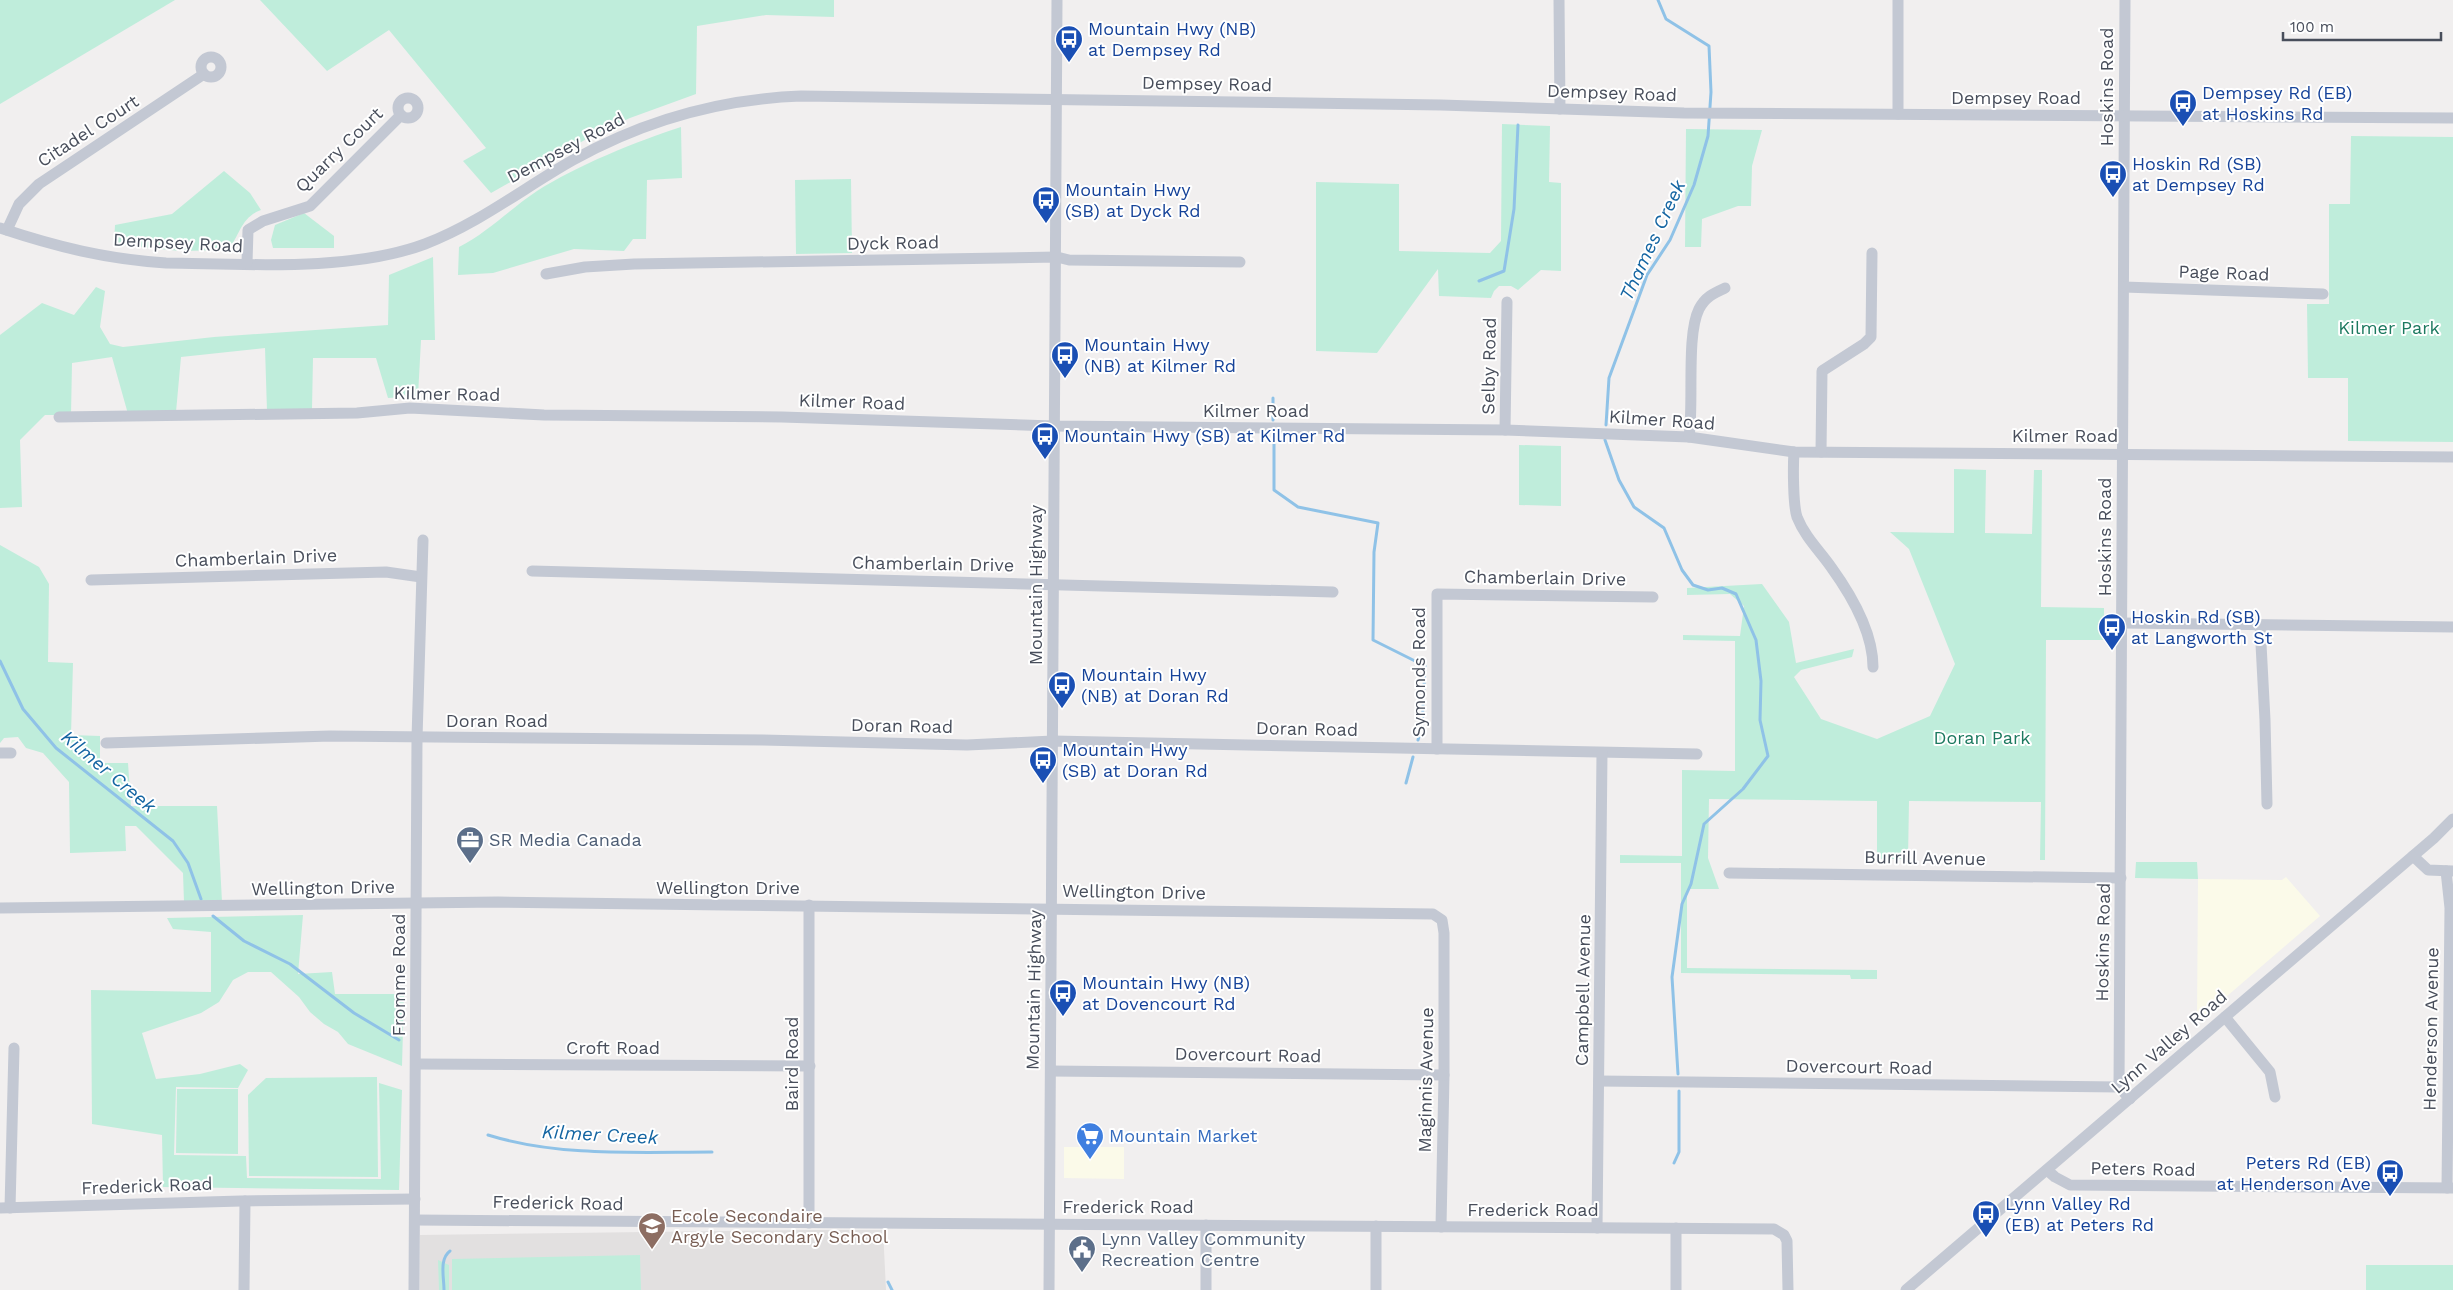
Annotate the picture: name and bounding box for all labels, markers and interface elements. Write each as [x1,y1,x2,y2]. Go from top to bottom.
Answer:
scale bar [2283,10,2440,42]
place label: Mountain Hwy (NB) at Dempsey Rd [1088,18,1256,60]
text: 100 m [2290,18,2334,36]
bus stop icon: Mountain Hwy (NB) at Dempsey Rd [1054,24,1084,63]
street label: Hoskins Road [2096,27,2117,147]
street label: Dempsey Road [1142,72,1272,95]
street label: Dempsey Road [1547,80,1677,105]
place label: Dempsey Rd (EB) at Hoskins Rd [2202,82,2352,124]
street label: Dempsey Road [1951,87,2081,108]
bus stop icon: Dempsey Rd (EB) at Hoskins Rd [2168,88,2198,127]
street label: Citadel Court [33,90,143,171]
street label: Quarry Court [291,103,387,196]
street label: Dempsey Road [503,108,628,187]
place label: Hoskin Rd (SB) at Dempsey Rd [2132,153,2265,195]
bus stop icon: Hoskin Rd (SB) at Dempsey Rd [2098,159,2128,198]
water label: Thames Creek [1614,176,1691,304]
place label: Mountain Hwy (SB) at Dyck Rd [1065,179,1201,221]
bus stop icon: Mountain Hwy (SB) at Dyck Rd [1031,185,1061,224]
street label: Dempsey Road [112,229,244,256]
street label: Dyck Road [847,231,939,254]
street label: Page Road [2178,260,2270,285]
street label: Selby Road [1477,317,1500,415]
park label: Kilmer Park [2338,317,2440,338]
place label: Mountain Hwy (NB) at Kilmer Rd [1084,334,1236,376]
bus stop icon: Mountain Hwy (NB) at Kilmer Rd [1050,340,1080,379]
street label: Kilmer Road [394,382,501,405]
street label: Kilmer Road [798,389,906,414]
street label: Kilmer Road [1203,400,1309,421]
street label: Kilmer Road [1608,405,1716,434]
bus stop icon: Mountain Hwy (SB) at Kilmer Rd [1030,421,1060,460]
place label: Mountain Hwy (SB) at Kilmer Rd [1064,425,1345,446]
street label: Kilmer Road [2012,425,2118,446]
street label: Hoskins Road [2094,477,2115,597]
street label: Mountain Highway [1025,504,1046,665]
street label: Chamberlain Drive [174,544,337,571]
street label: Chamberlain Drive [852,552,1014,575]
street label: Chamberlain Drive [1464,566,1626,589]
place label: Hoskin Rd (SB) at Langworth St [2131,606,2273,648]
street label: Symonds Road [1408,607,1429,737]
bus stop icon: Hoskin Rd (SB) at Langworth St [2097,612,2127,651]
place label: Mountain Hwy (NB) at Doran Rd [1081,664,1229,706]
bus stop icon: Mountain Hwy (NB) at Doran Rd [1047,670,1077,709]
street label: Doran Road [446,710,548,731]
street label: Doran Road [851,714,953,737]
street label: Doran Road [1256,717,1358,740]
water label: Kilmer Creek [57,725,161,818]
park label: Doran Park [1933,727,2031,748]
place label: Mountain Hwy (SB) at Doran Rd [1062,739,1208,781]
bus stop icon: Mountain Hwy (SB) at Doran Rd [1028,745,1058,784]
office icon: SR Media Canada [455,825,485,864]
place label: SR Media Canada [489,829,642,850]
street label: Burrill Avenue [1864,846,1986,869]
street label: Wellington Drive [251,876,395,899]
street label: Wellington Drive [656,877,800,898]
street label: Wellington Drive [1062,880,1206,903]
street label: Hoskins Road [2091,882,2114,1002]
street label: Mountain Highway [1022,909,1045,1070]
street label: Fromme Road [388,914,409,1036]
street label: Campbell Avenue [1571,914,1594,1066]
street label: Henderson Avenue [2419,947,2442,1111]
place label: Mountain Hwy (NB) at Dovencourt Rd [1082,972,1250,1014]
bus stop icon: Mountain Hwy (NB) at Dovencourt Rd [1048,978,1078,1017]
street label: Lynn Valley Road [2106,986,2231,1098]
street label: Maginnis Avenue [1414,1007,1437,1153]
street label: Baird Road [781,1016,802,1112]
street label: Croft Road [566,1037,660,1058]
street label: Dovercourt Road [1174,1043,1322,1066]
street label: Dovercourt Road [1785,1055,1933,1078]
water label: Kilmer Creek [541,1120,659,1149]
supermarket icon: Mountain Market [1075,1121,1105,1160]
place label: Mountain Market [1109,1125,1258,1146]
place label: Peters Rd (EB) at Henderson Ave [2216,1152,2371,1194]
street label: Peters Road [2090,1157,2196,1180]
bus stop icon: Peters Rd (EB) at Henderson Ave [2375,1158,2405,1197]
street label: Frederick Road [81,1173,213,1198]
street label: Frederick Road [492,1191,624,1214]
place label: Lynn Valley Rd (EB) at Peters Rd [2005,1193,2154,1235]
street label: Frederick Road [1062,1196,1194,1217]
street label: Frederick Road [1467,1199,1599,1220]
bus stop icon: Lynn Valley Rd (EB) at Peters Rd [1971,1199,2001,1238]
place label: Ecole Secondaire Argyle Secondary School [671,1205,889,1247]
school or university icon: Ecole Secondaire Argyle Secondary School [637,1211,667,1250]
place label: Lynn Valley Community Recreation Centre [1101,1228,1306,1270]
public building icon: Lynn Valley Community Recreation Centre [1067,1234,1097,1273]

